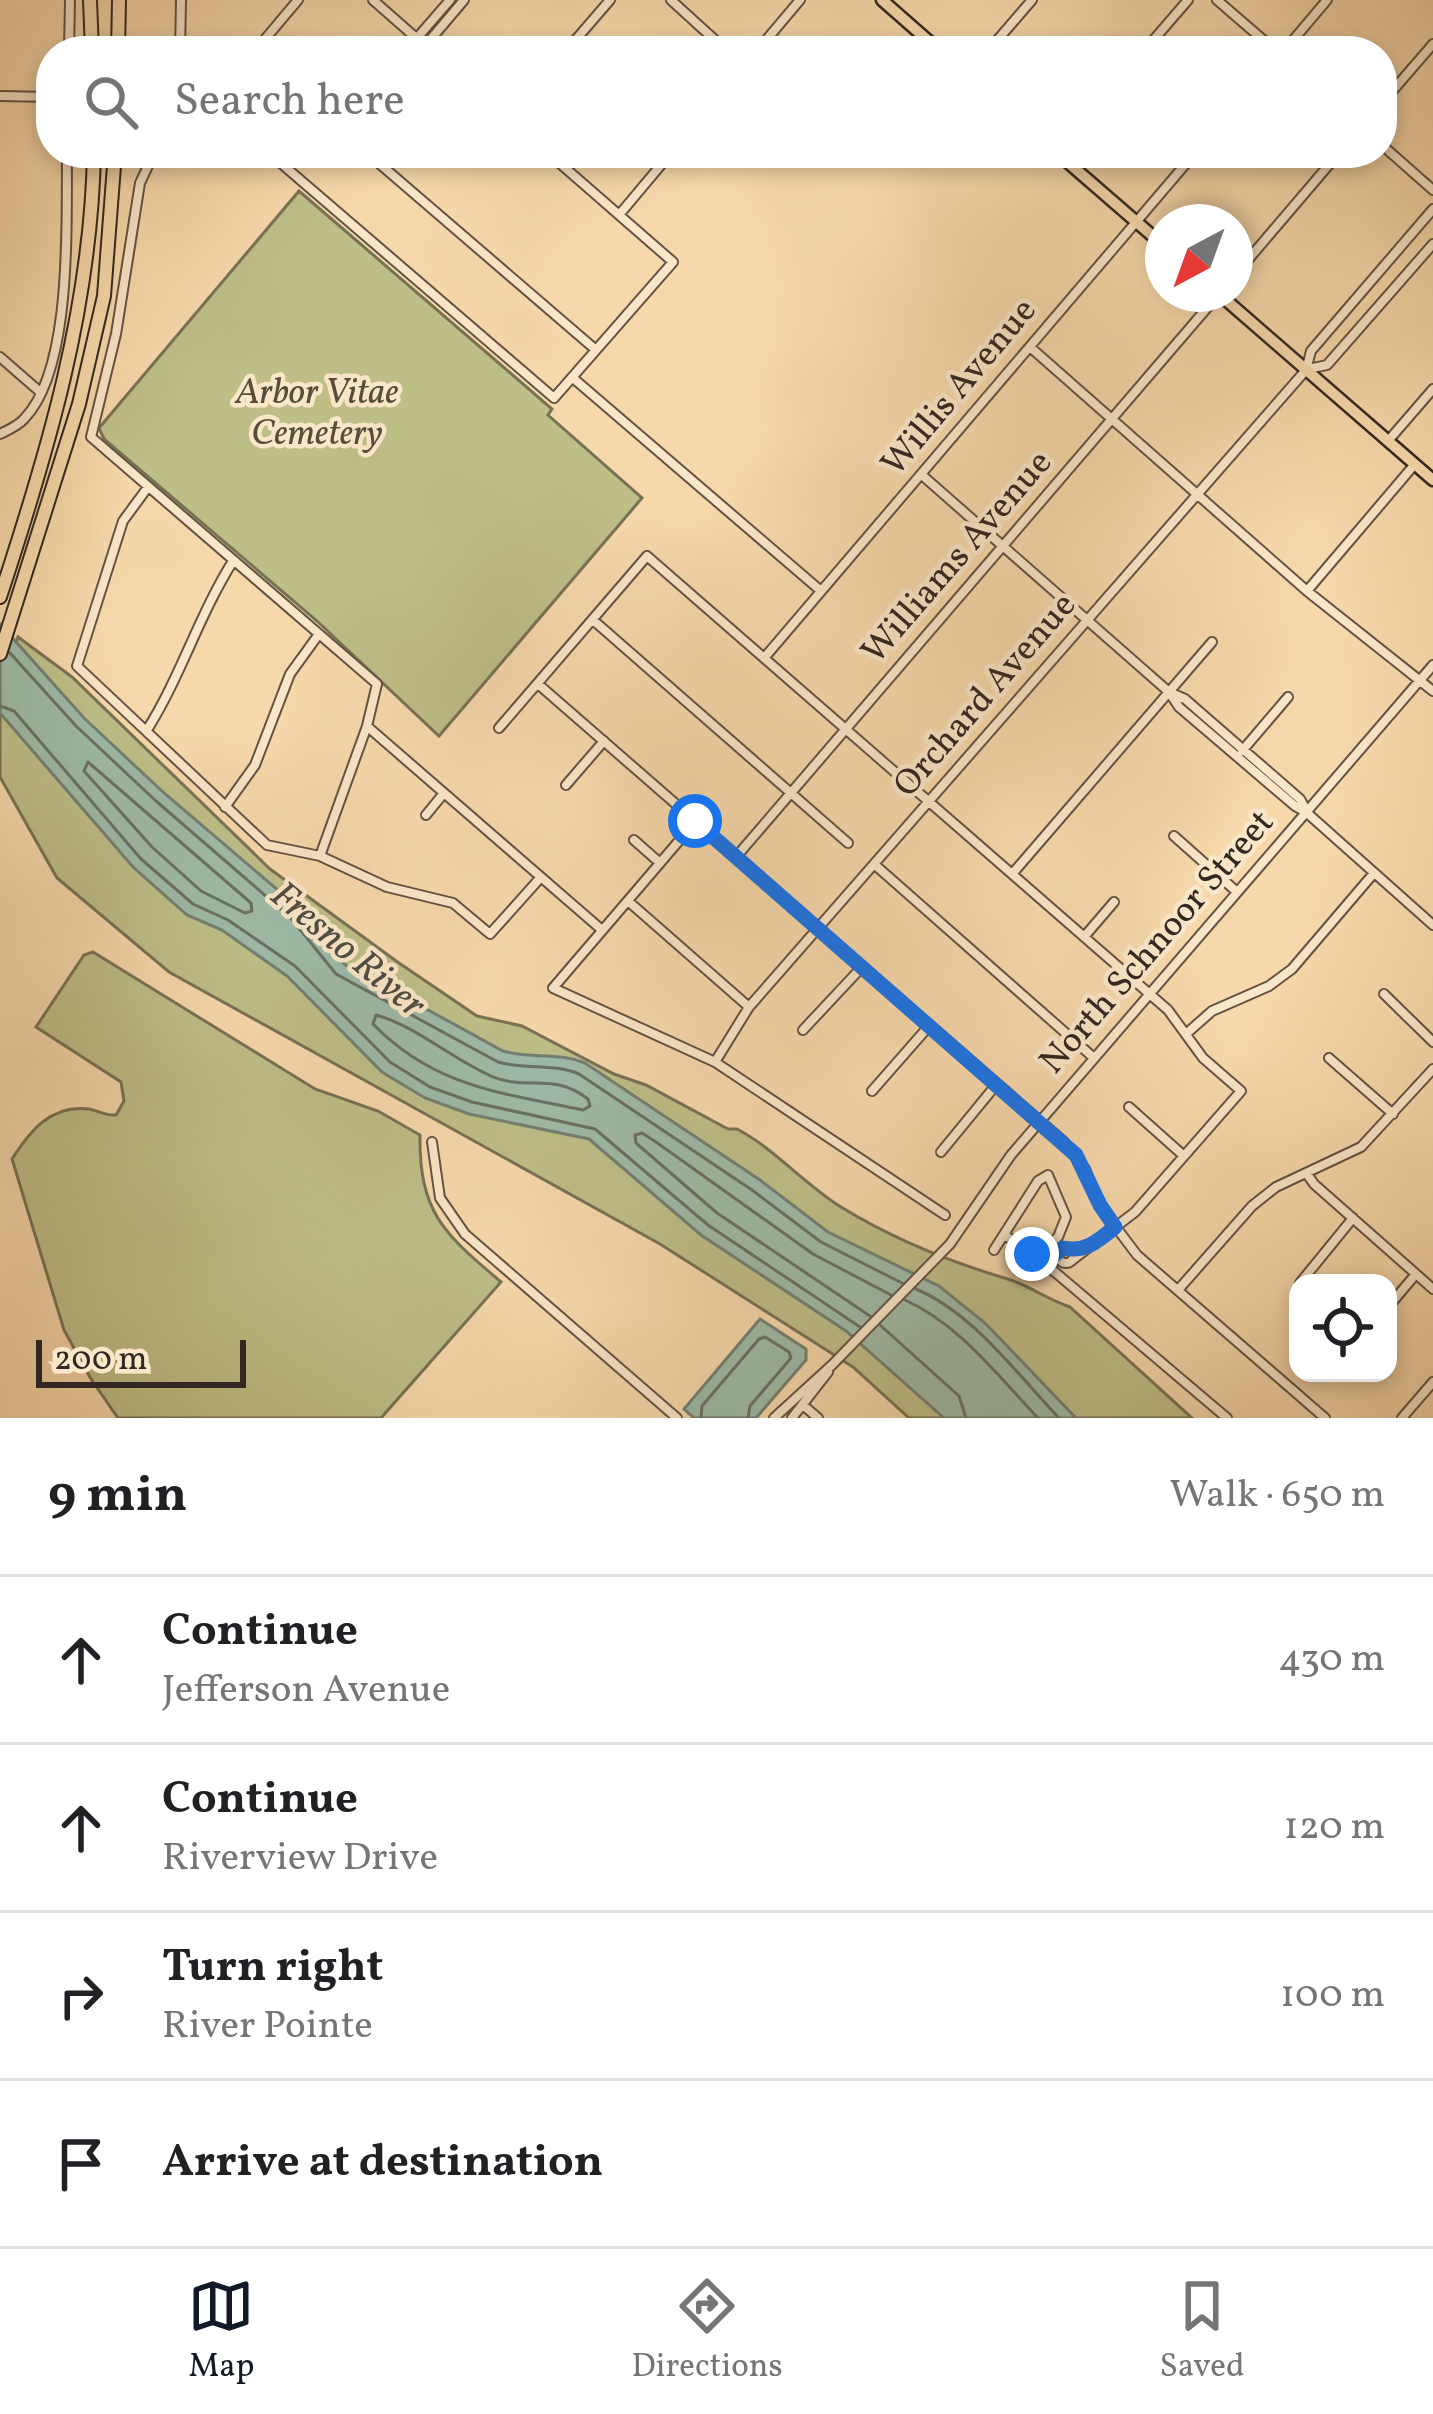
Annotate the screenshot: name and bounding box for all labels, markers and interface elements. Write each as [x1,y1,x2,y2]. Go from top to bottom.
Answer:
search box [36,36,1397,168]
icon: search [78,69,144,135]
text: Search here [174,71,405,134]
north arrow [1145,204,1253,312]
street label: Willis Avenue [871,288,1049,488]
park label: Arbor Vitae Cemetery [235,369,398,460]
street label: Williams Avenue [851,440,1065,676]
street label: Orchard Avenue [883,583,1089,809]
route start [668,794,722,848]
street label: North Schnoor Street [1029,800,1287,1086]
water label: Fresno River [258,870,437,1032]
route end [1005,1227,1059,1281]
map controls [1289,1274,1397,1382]
button: locate [1289,1274,1397,1382]
scale bar [36,1334,246,1387]
text: 200 m [54,1338,148,1384]
text: 9 min [48,1461,187,1532]
text: Walk · 650 m [1170,1469,1385,1523]
text: Continue [162,1601,358,1664]
icon: ahead [48,1627,114,1693]
text: 430 m [1278,1633,1385,1687]
text: Jefferson Avenue [162,1664,450,1718]
text: Continue [162,1769,358,1832]
icon: ahead [48,1795,114,1861]
text: 120 m [1284,1801,1385,1855]
text: Riverview Drive [162,1832,438,1886]
text: Turn right [162,1937,383,2000]
icon: right [48,1963,114,2029]
text: 100 m [1280,1969,1385,2023]
text: River Pointe [162,2000,373,2054]
icon: arrive [48,2131,114,2197]
text: Arrive at destination [162,2132,603,2195]
tab: Map [188,2273,255,2391]
tab: Directions [631,2273,783,2391]
tab: Saved [1160,2273,1245,2391]

